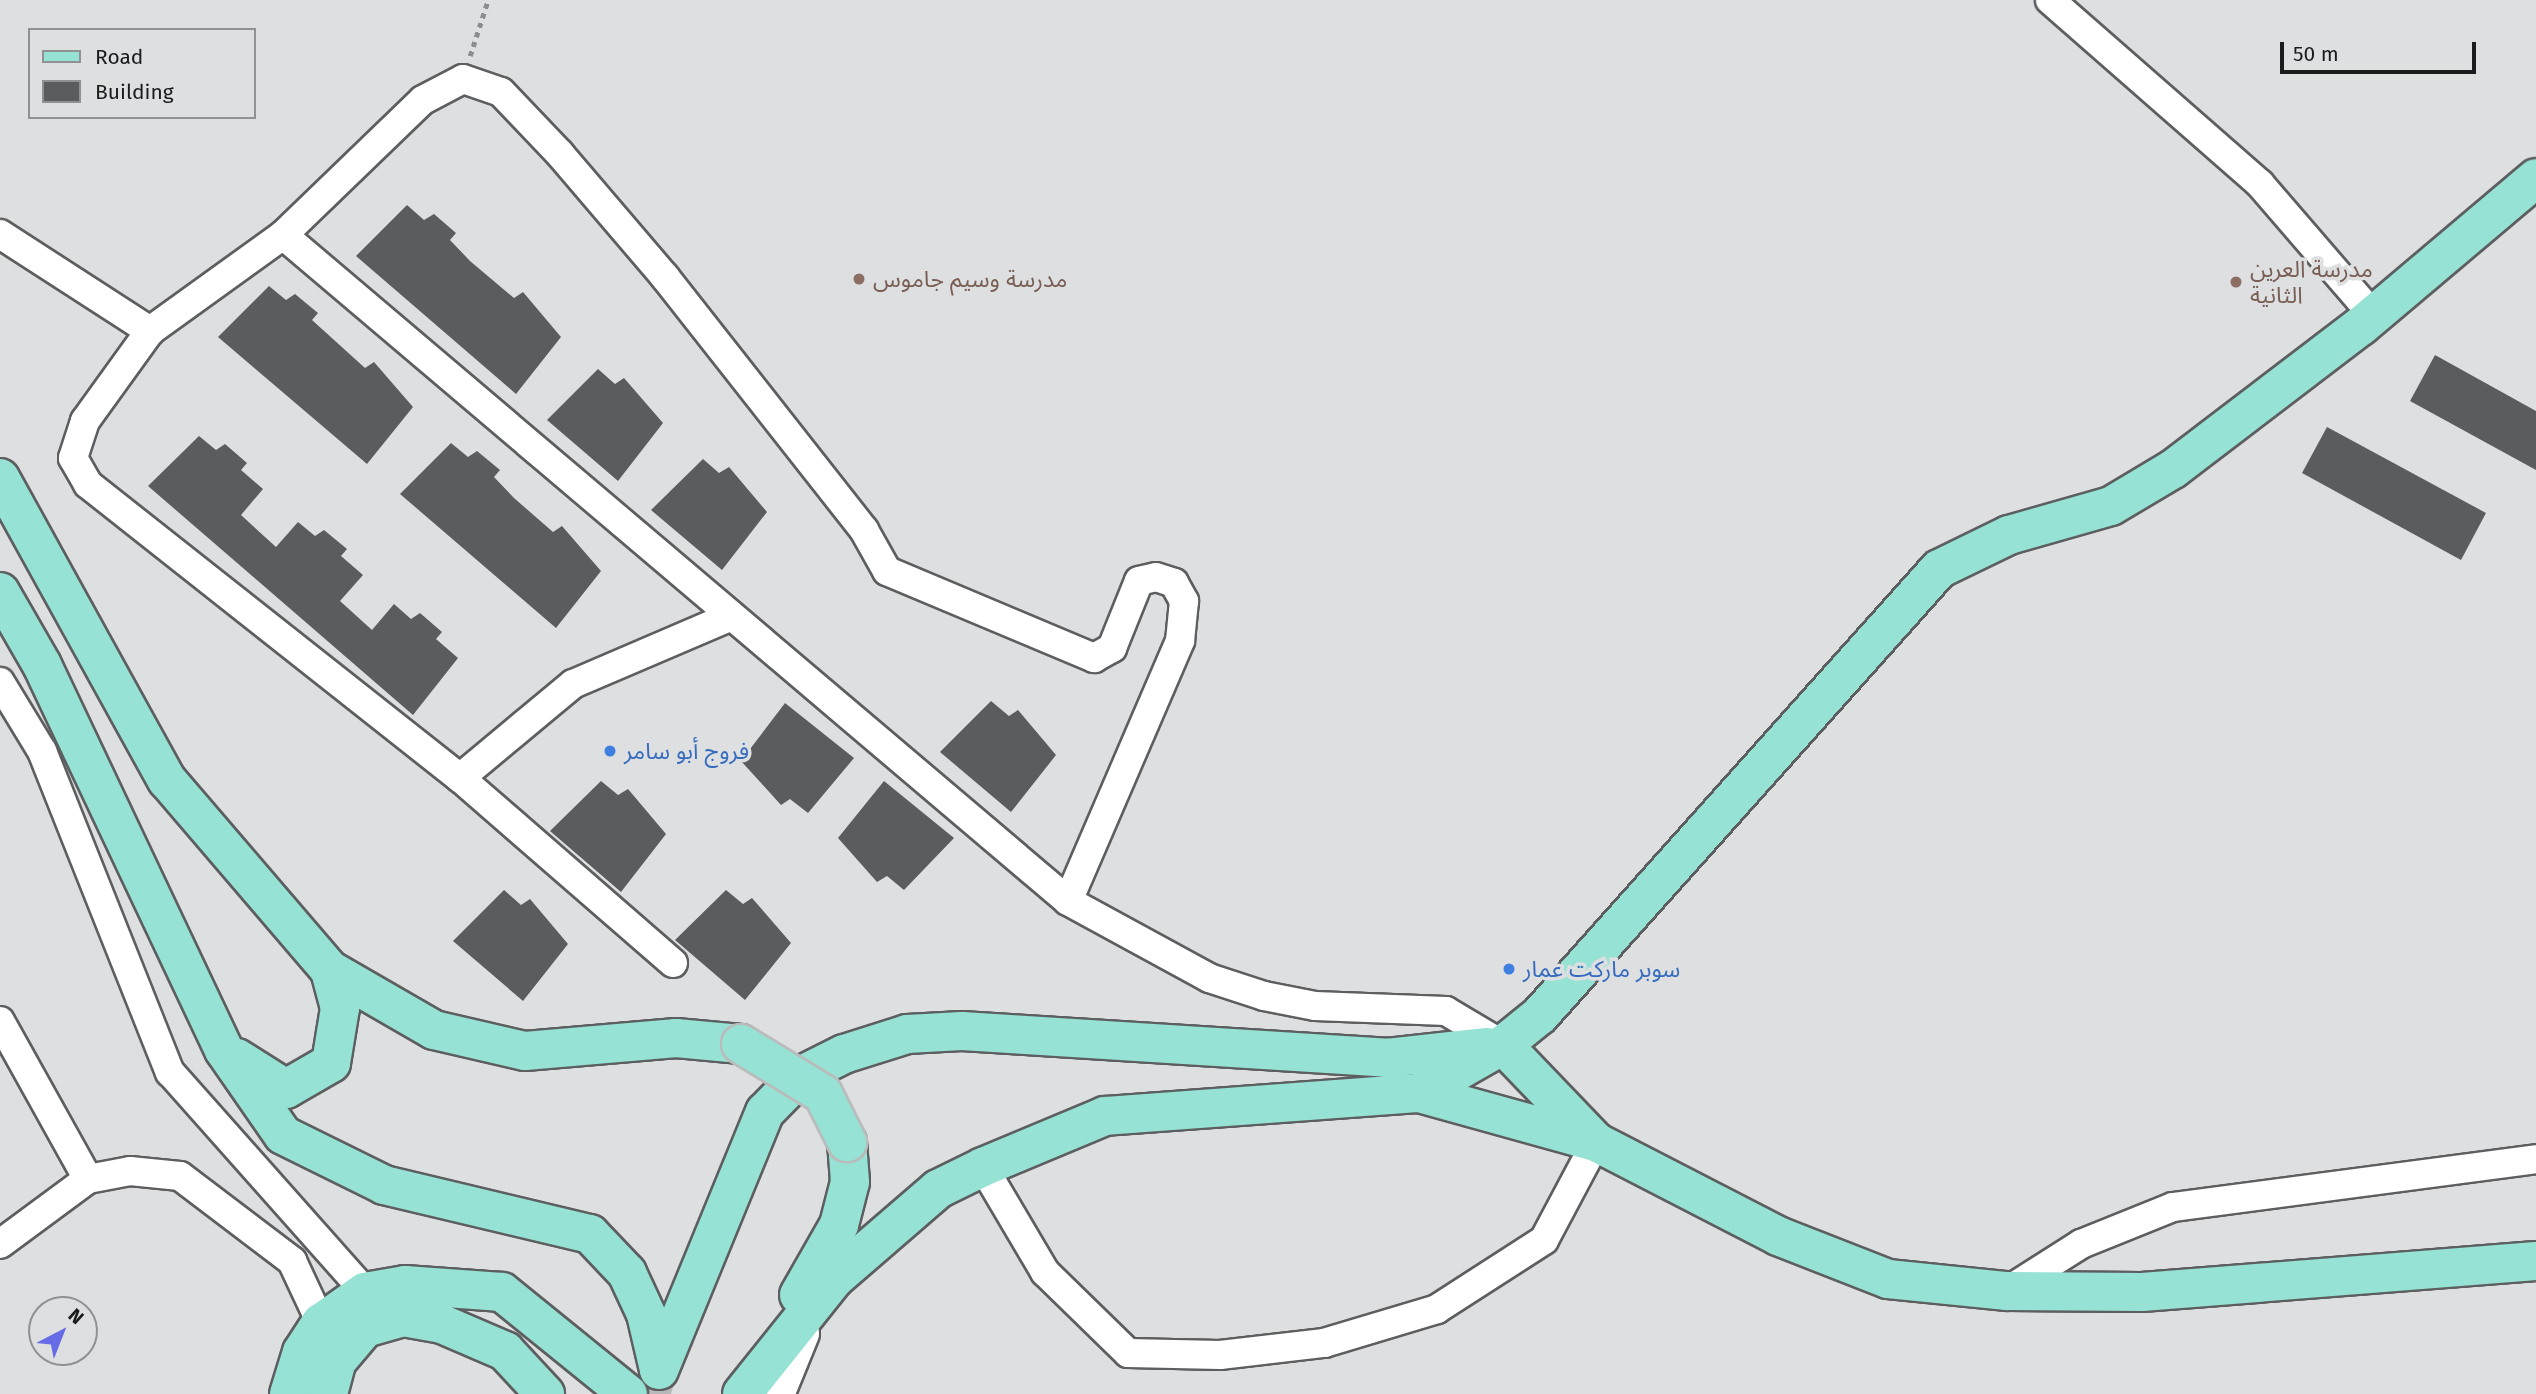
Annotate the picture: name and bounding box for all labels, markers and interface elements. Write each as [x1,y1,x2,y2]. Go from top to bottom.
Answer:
legend [28,28,256,119]
scale bar [2284,28,2480,72]
text: 50 m [2293,41,2339,67]
text: Road [95,44,143,70]
text: Building [95,79,174,105]
place label: مدرسة العرين الثانية [2250,255,2373,309]
place label: مدرسة وسيم جاموس [873,265,1067,293]
marker: مدرسة وسيم جاموس [851,271,867,287]
marker: مدرسة العرين الثانية [2228,274,2244,290]
place label: فروج أبو سامر [624,737,749,765]
marker: فروج أبو سامر [602,743,618,759]
place label: سوبر ماركت عمار [1523,955,1680,983]
marker: سوبر ماركت عمار [1501,961,1517,977]
north arrow [28,1296,98,1366]
text: N [64,1304,88,1329]

